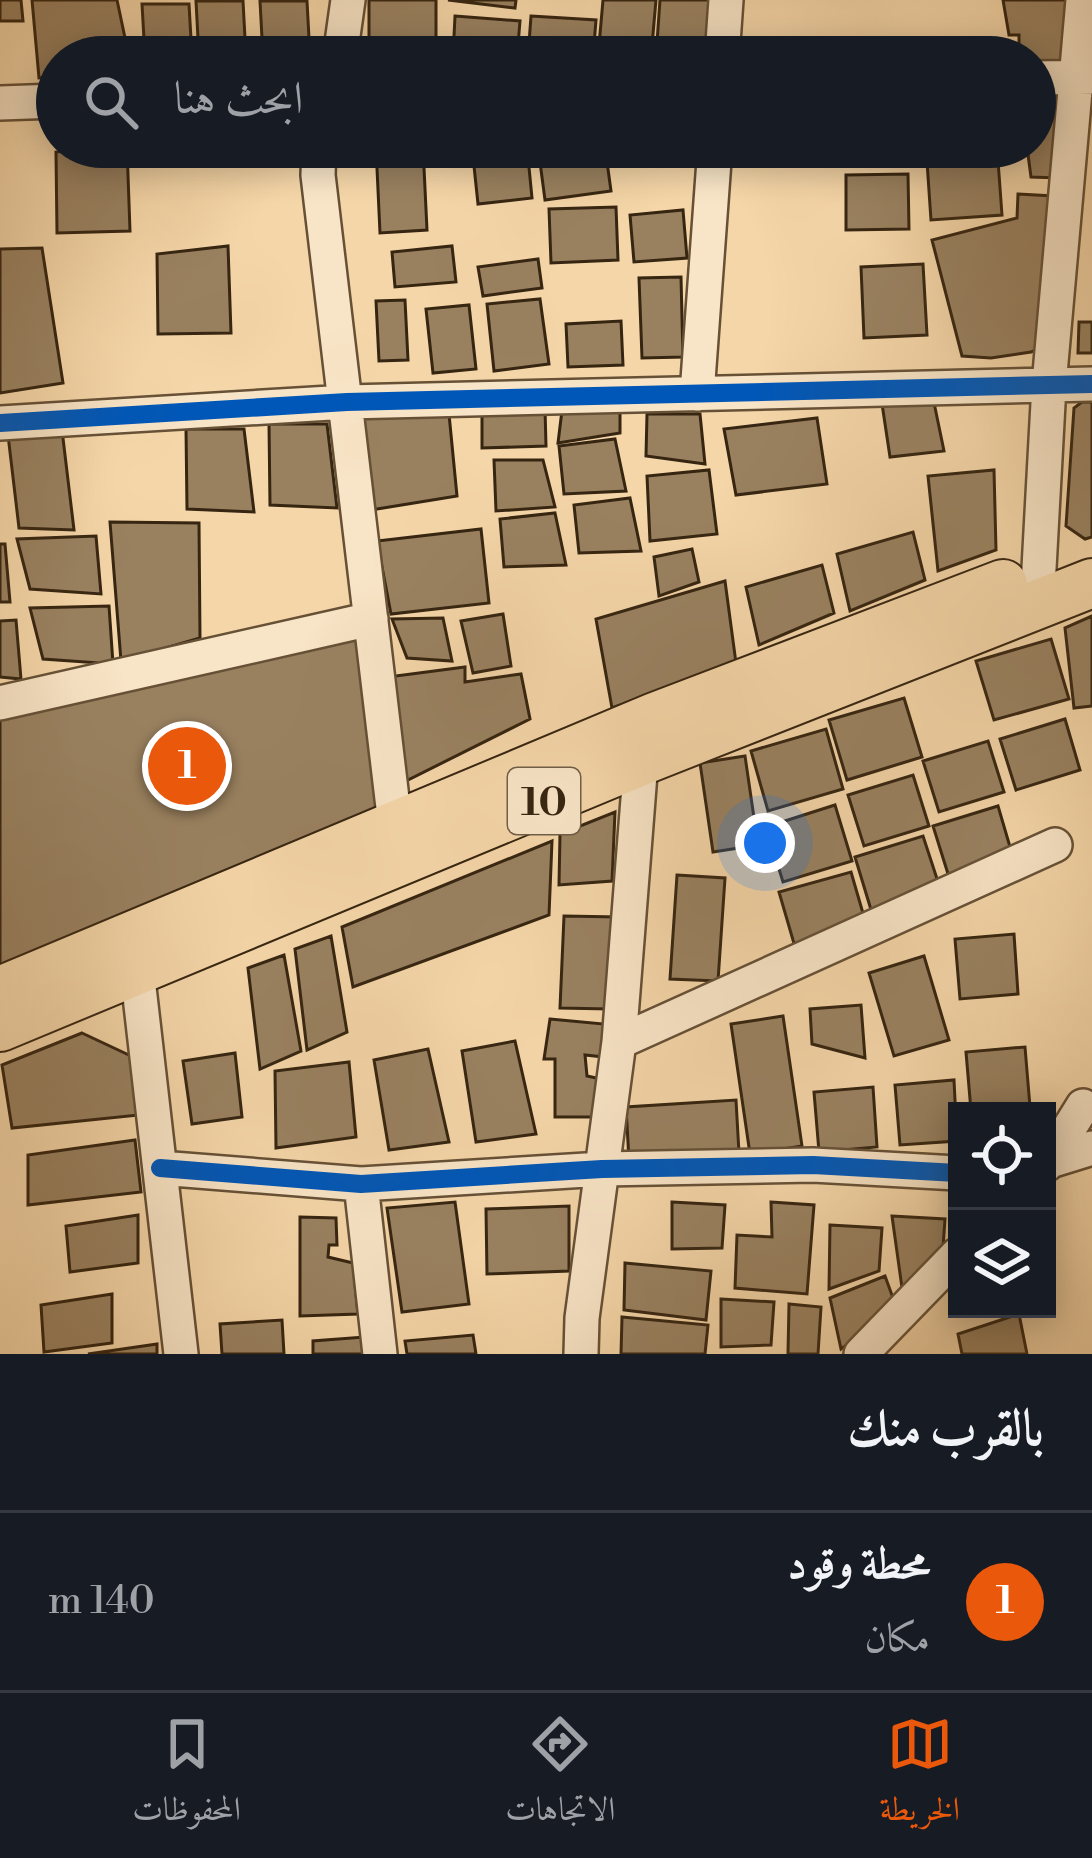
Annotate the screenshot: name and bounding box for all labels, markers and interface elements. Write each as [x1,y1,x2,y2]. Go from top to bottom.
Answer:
search box [36,36,1056,168]
icon: search [78,69,144,135]
text: ابحث هنا [174,71,303,128]
pin: 1 [148,721,226,811]
road number: 10 [508,768,580,834]
your location [735,813,795,873]
map controls [948,1102,1056,1318]
button: locate [948,1102,1056,1210]
button: layers [948,1210,1056,1318]
text: بالقرب منك [847,1398,1044,1462]
text: محطة وقود [787,1536,930,1593]
text: 140 m [48,1577,155,1626]
text: 1 [996,1577,1014,1626]
text: مكان [865,1615,930,1664]
tab: المحفوظات [132,1711,241,1841]
tab: الاتجاهات [505,1711,615,1841]
tab: الخريطة [880,1711,960,1841]

